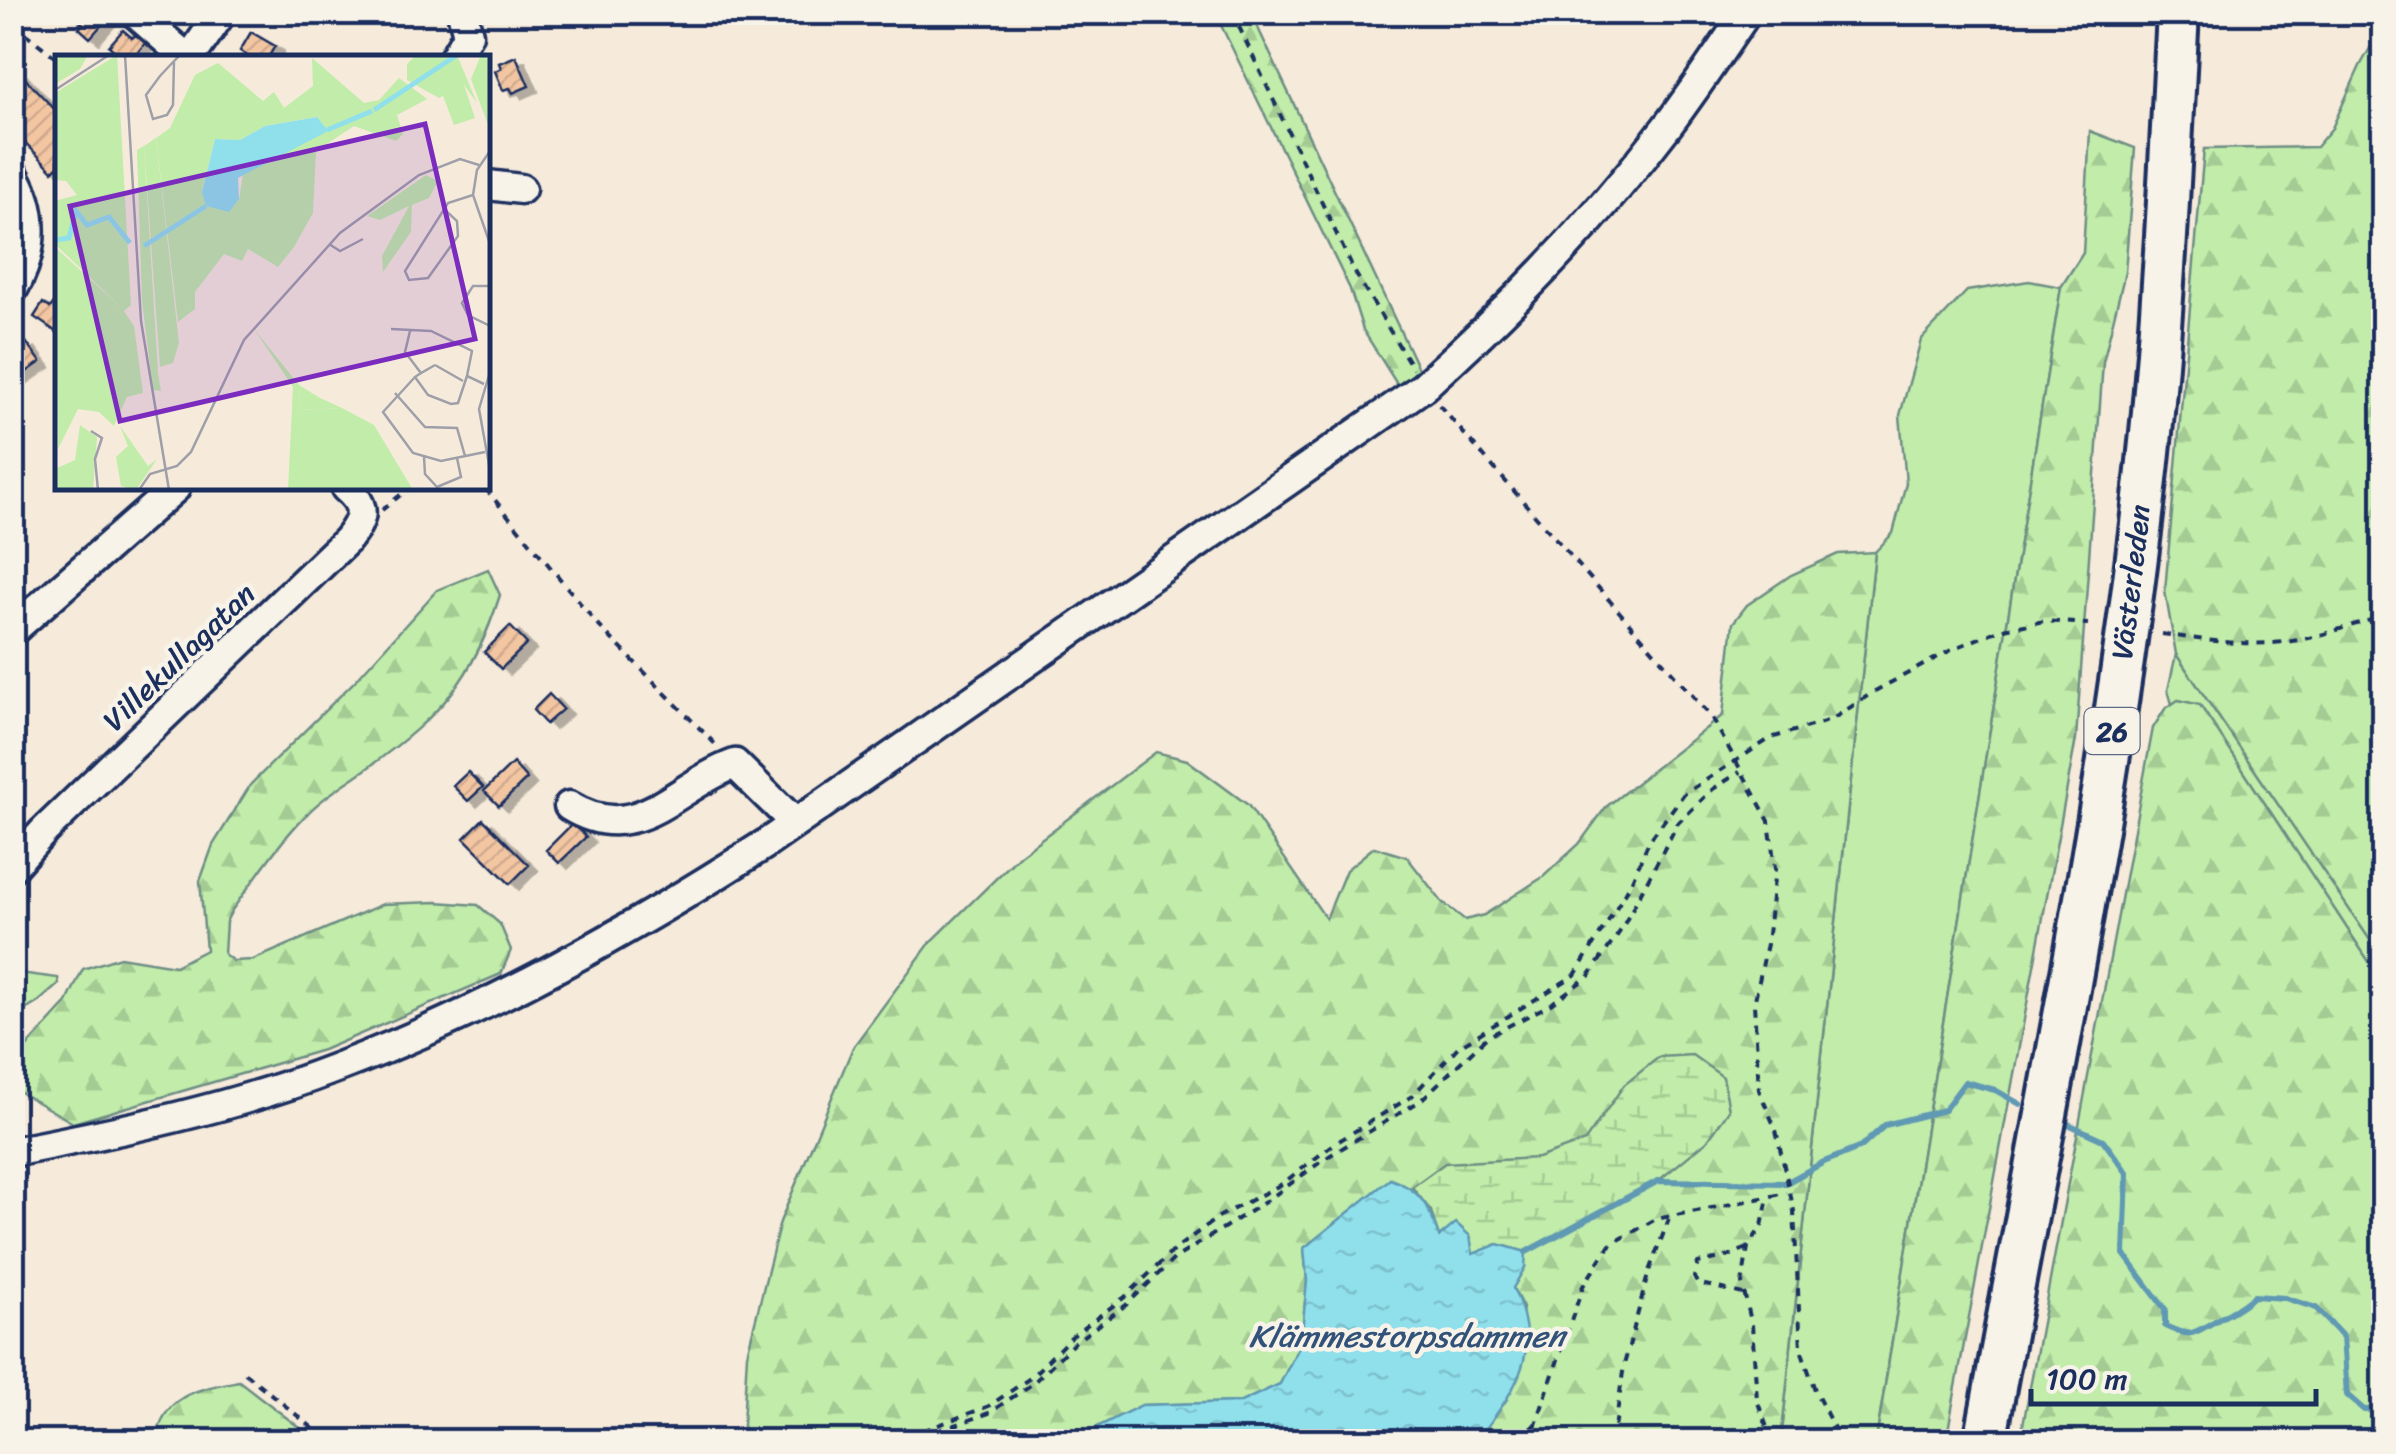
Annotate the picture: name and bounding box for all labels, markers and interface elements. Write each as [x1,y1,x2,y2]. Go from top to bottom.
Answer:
inset map [55,55,490,490]
street label: Västerleden [2095,501,2167,663]
street label: Villekullagatan [89,569,269,745]
road number: 26 [2084,708,2140,754]
water label: Klämmestorpsdammen [1249,1308,1569,1365]
scale bar [2031,1344,2316,1406]
text: 100 m [2046,1352,2128,1406]

